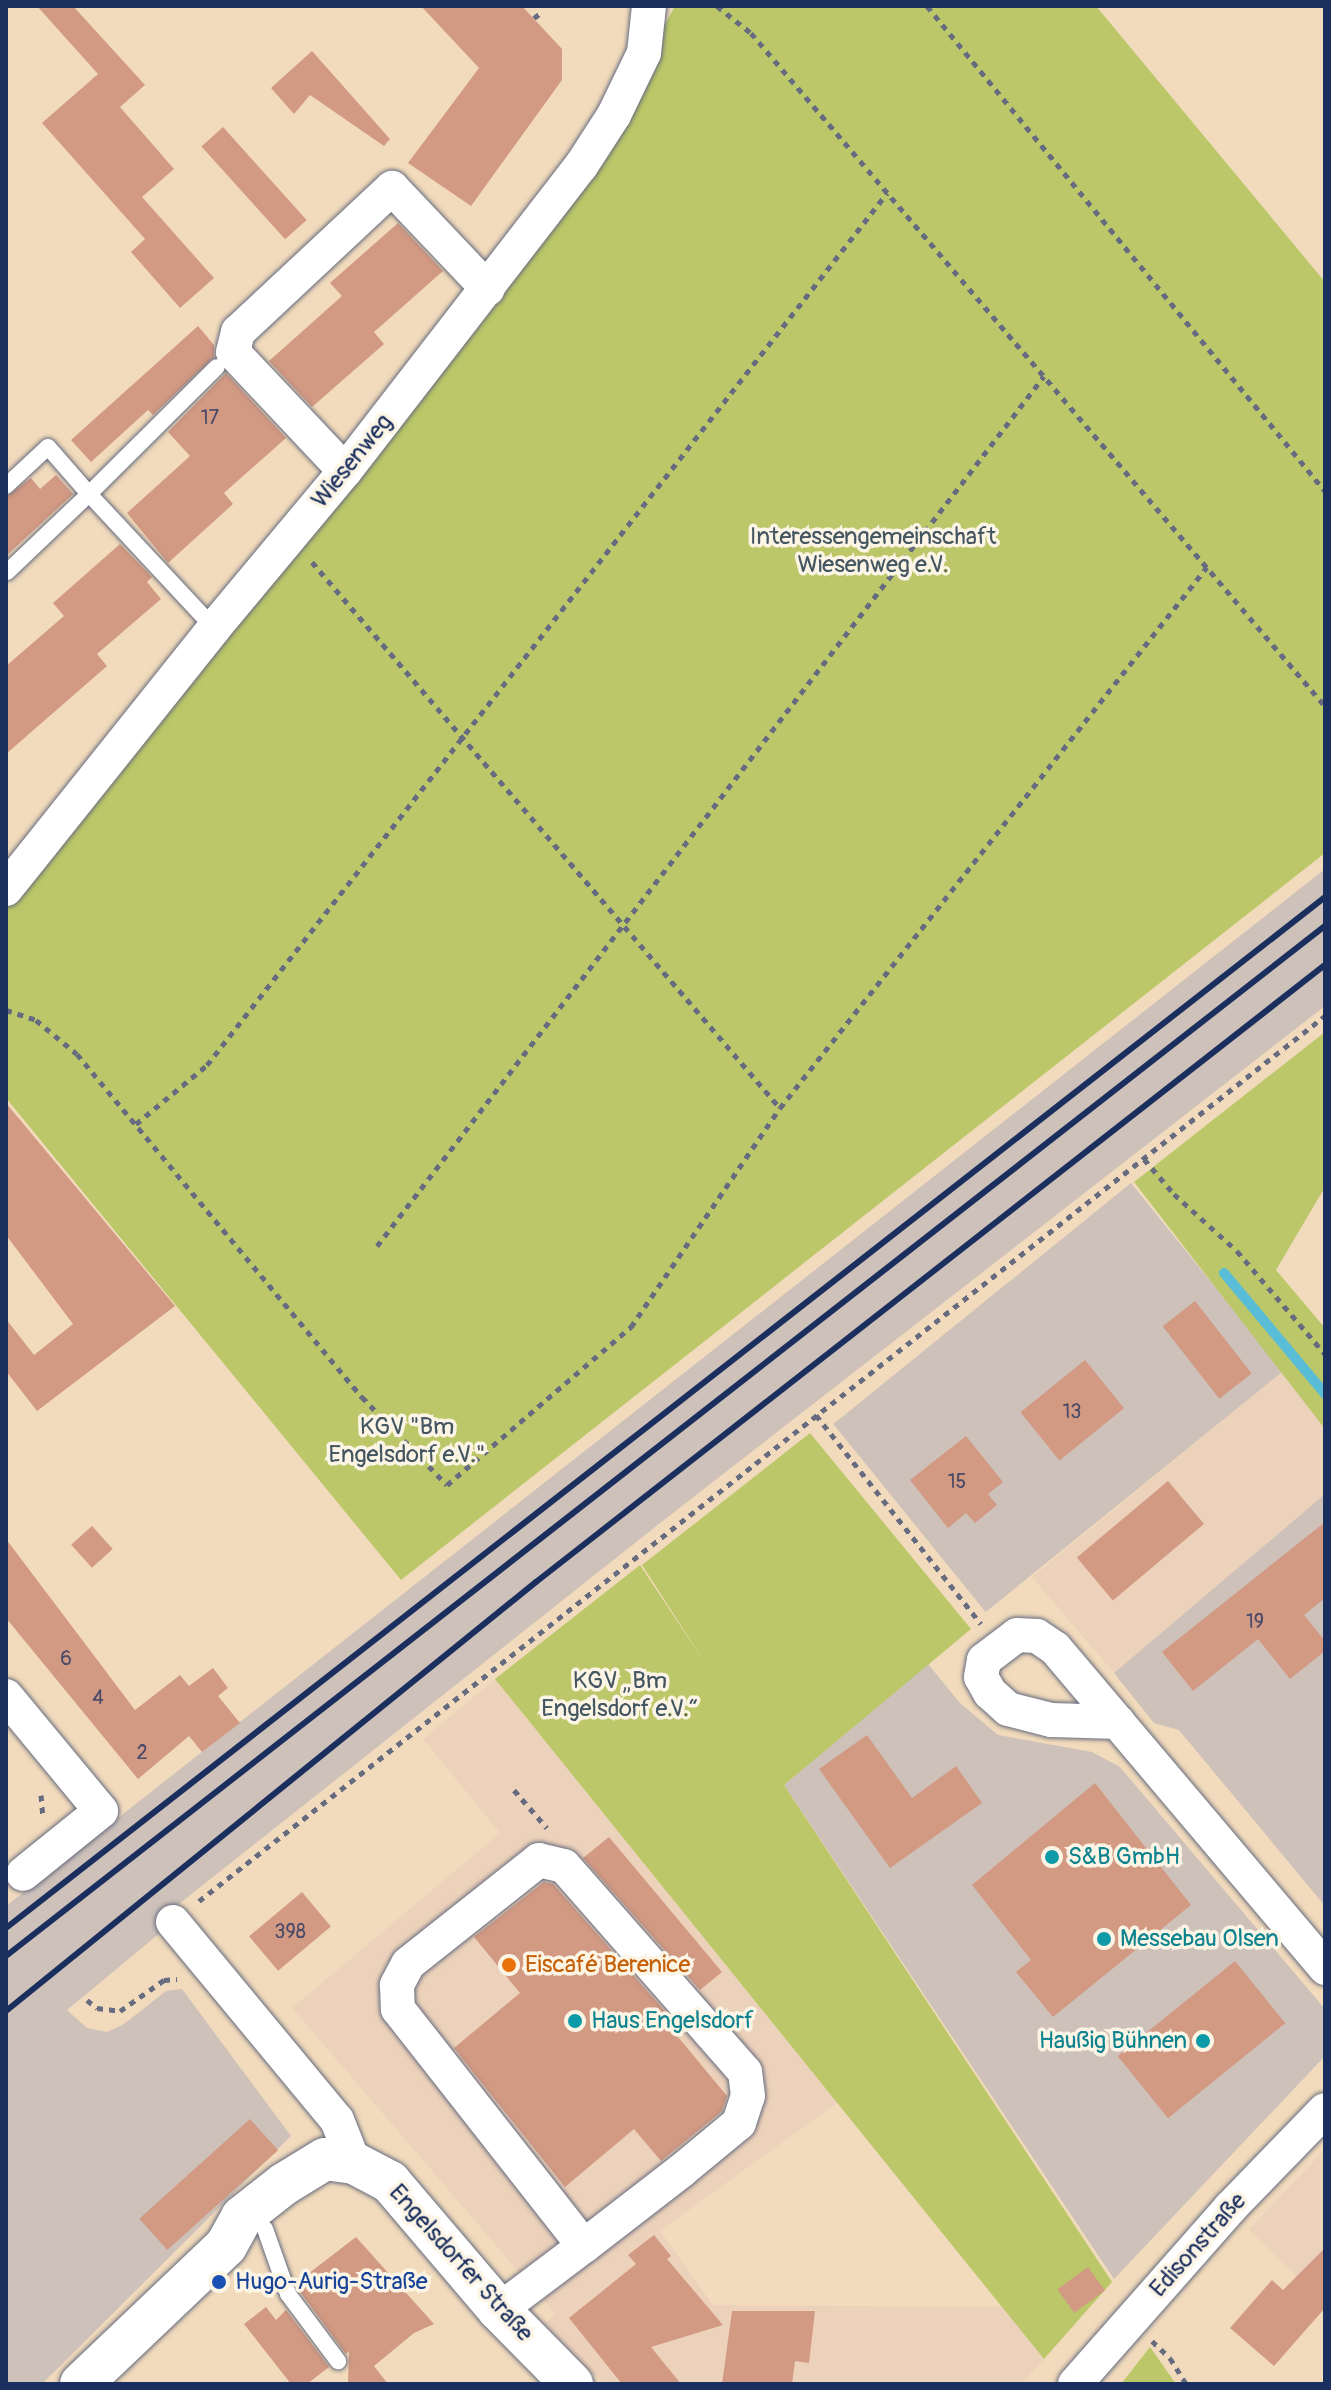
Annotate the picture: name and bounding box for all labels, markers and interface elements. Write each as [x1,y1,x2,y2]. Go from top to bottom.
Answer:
house number: 17 [201,405,219,429]
street label: Wiesenweg [305,408,399,514]
park label: Interessengemeinschaft Wiesenweg e.V. [750,523,996,579]
house number: 13 [1063,1399,1081,1423]
park label: KGV "Bm Engelsdorf e.V." [328,1413,486,1469]
house number: 15 [948,1469,966,1493]
house number: 19 [1246,1609,1264,1633]
house number: 6 [60,1646,72,1670]
park label: KGV „Bm Engelsdorf e.V.“ [541,1667,699,1723]
house number: 4 [92,1685,104,1709]
house number: 2 [136,1740,148,1764]
place label: S&B GmbH [1068,1843,1180,1871]
marker: S&B GmbH [1043,1848,1061,1866]
house number: 398 [274,1919,306,1943]
place label: Messebau Olsen [1120,1925,1279,1953]
marker: Messebau Olsen [1095,1930,1113,1948]
place label: Eiscafé Berenice [525,1951,690,1979]
marker: Eiscafé Berenice [500,1956,518,1974]
place label: Haus Engelsdorf [591,2007,754,2035]
marker: Haus Engelsdorf [566,2012,584,2030]
place label: Haußig Bühnen [1039,2027,1187,2055]
marker: Haußig Bühnen [1194,2032,1212,2050]
street label: Engelsdorfer Straße [383,2179,539,2347]
street label: Edisonstraße [1144,2187,1252,2303]
place label: Hugo-Aurig-Straße [235,2268,428,2296]
marker: Hugo-Aurig-Straße [210,2273,228,2291]

